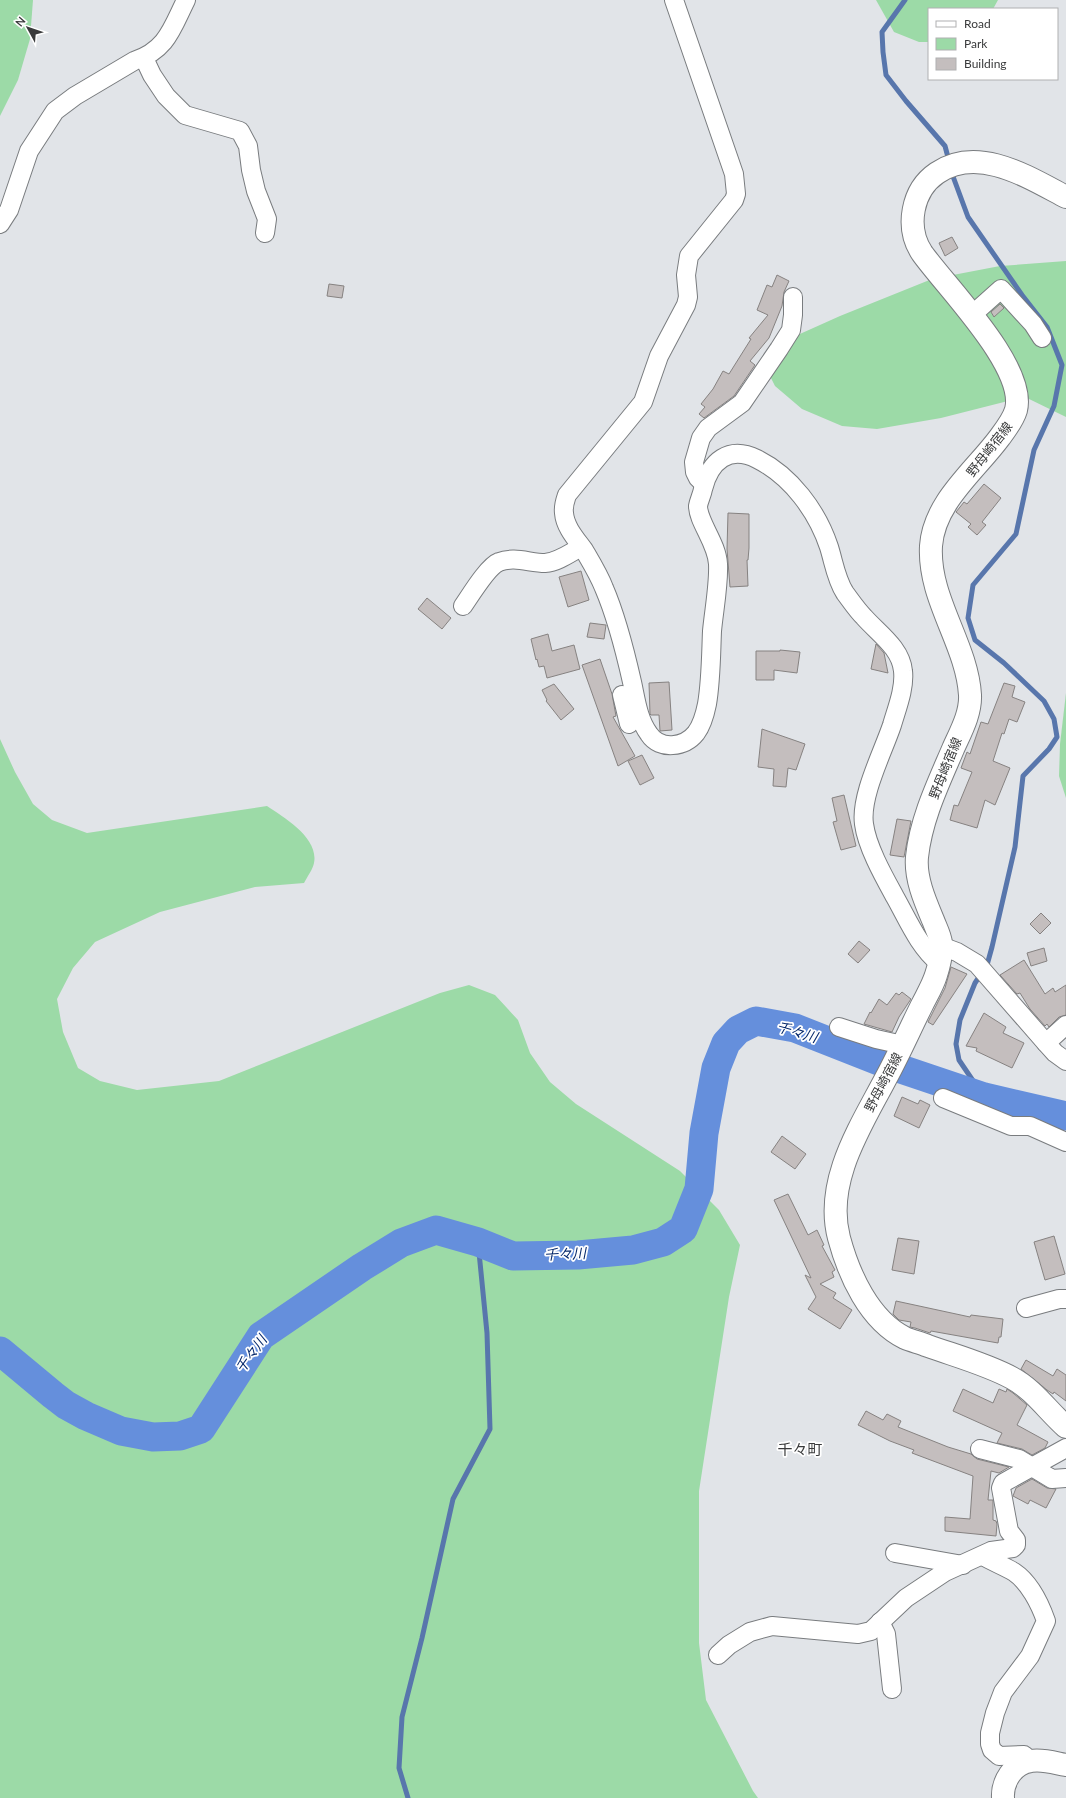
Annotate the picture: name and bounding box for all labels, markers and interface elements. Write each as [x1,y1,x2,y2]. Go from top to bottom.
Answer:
north arrow [8,8,48,48]
legend [928,8,1058,80]
text: N [12,14,28,29]
text: Road [964,16,991,31]
text: Park [964,36,988,51]
text: Building [964,56,1007,71]
street label: 野母崎宿線 [963,418,1015,480]
street label: 野母崎宿線 [925,735,965,801]
water label: 千々川 [775,1018,822,1046]
street label: 野母崎宿線 [861,1050,905,1114]
water label: 千々川 [544,1244,588,1263]
water label: 千々川 [231,1330,271,1376]
district label: 千々町 [777,1440,823,1458]

